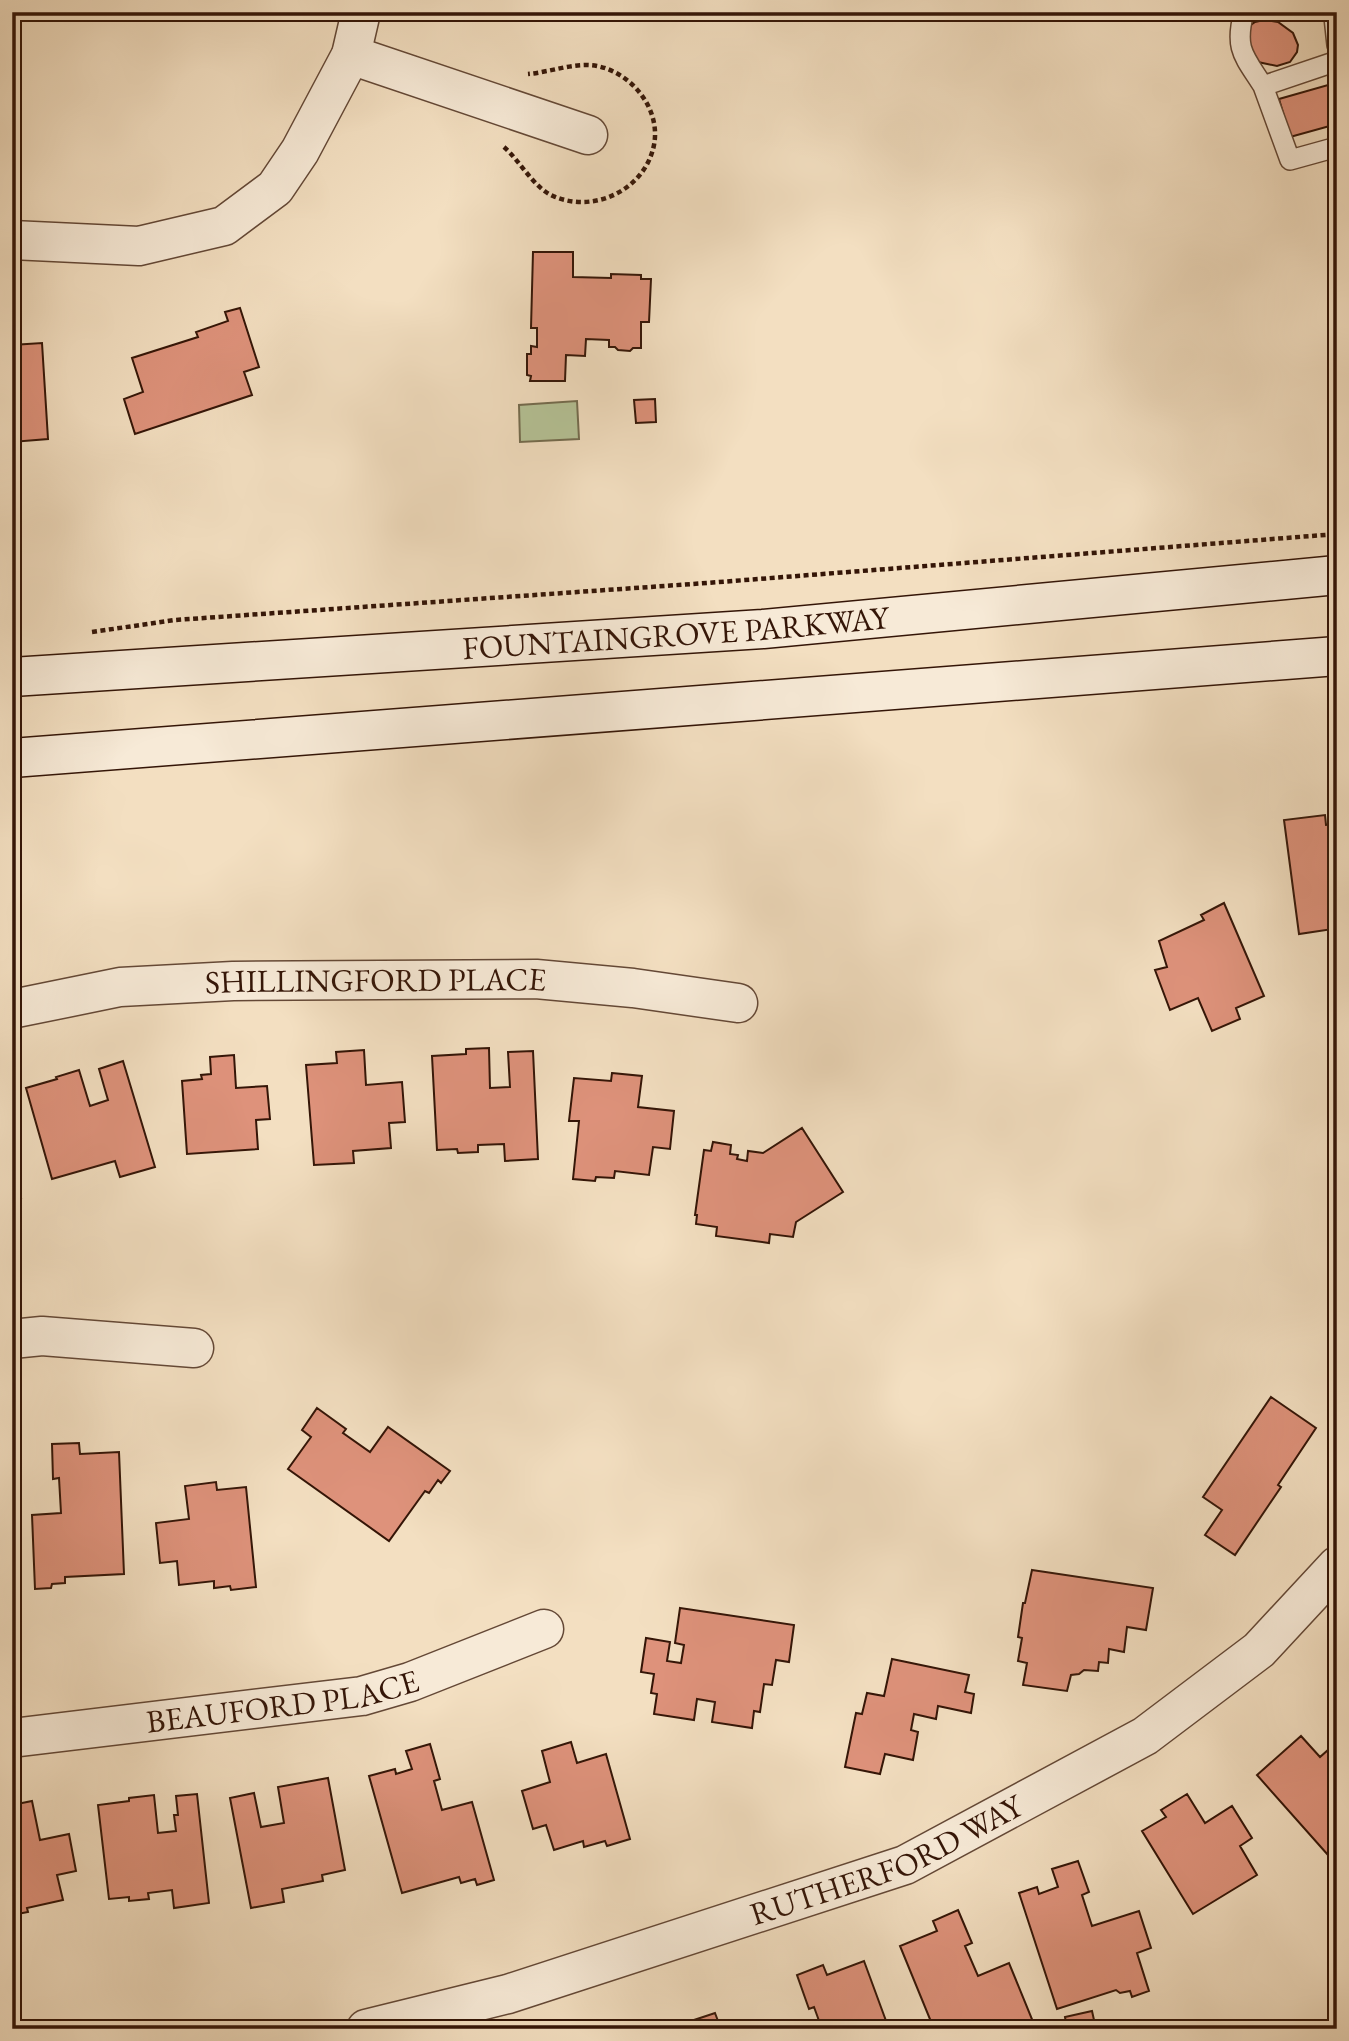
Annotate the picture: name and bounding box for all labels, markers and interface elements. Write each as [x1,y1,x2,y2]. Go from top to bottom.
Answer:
street label: FOUNTAINGROVE PARKWAY [461,596,892,669]
street label: SHILLINGFORD PLACE [204,957,548,1003]
street label: BEAUFORD PLACE [144,1660,424,1743]
street label: RUTHERFORD WAY [745,1784,1031,1935]

